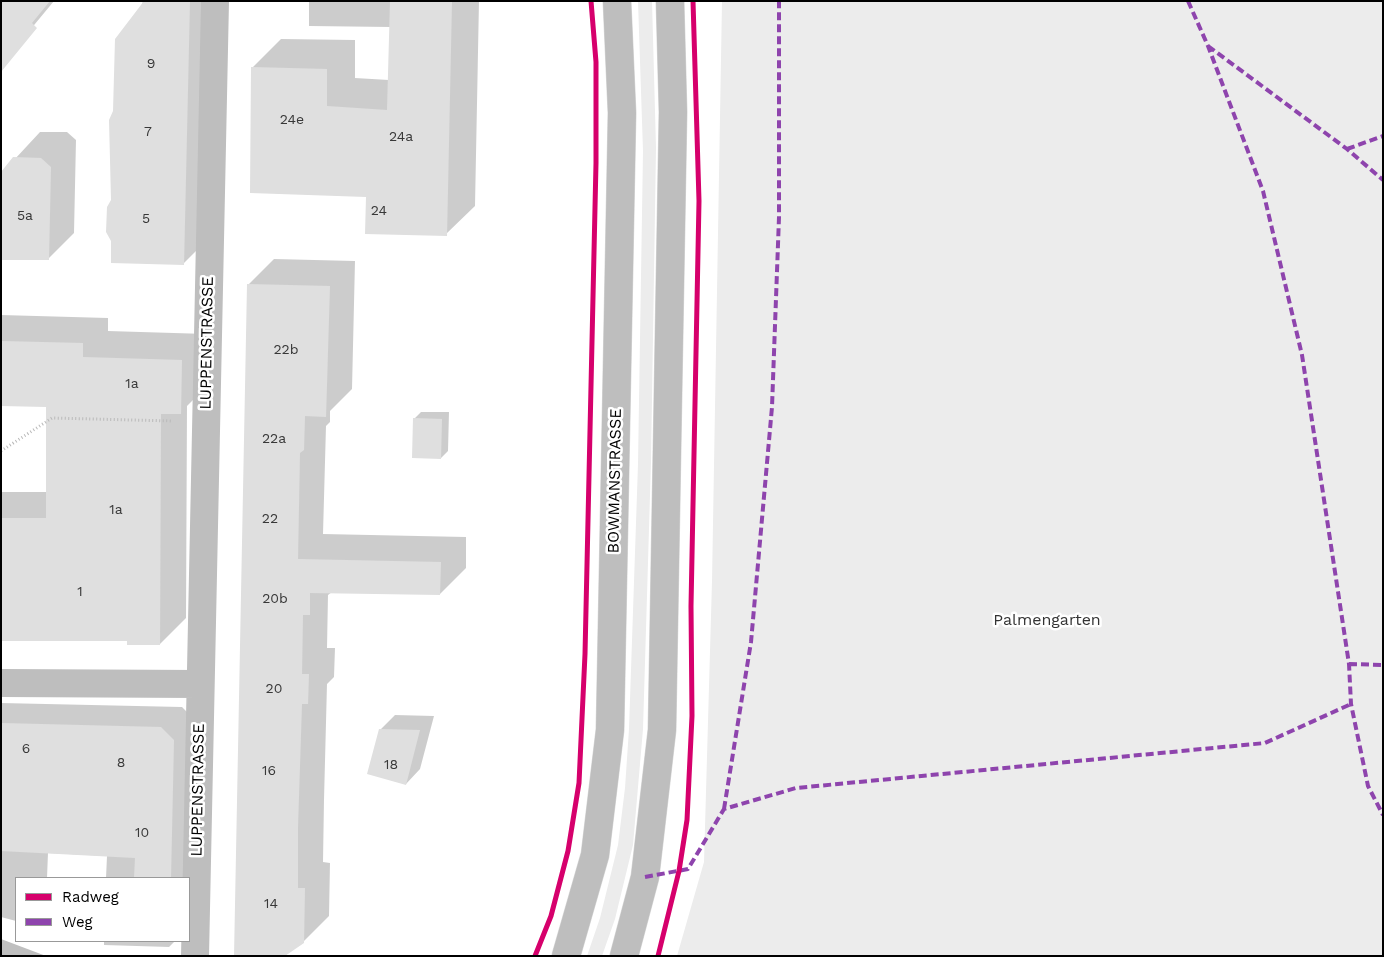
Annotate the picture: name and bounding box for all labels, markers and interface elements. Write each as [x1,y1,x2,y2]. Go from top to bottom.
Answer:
house number: 9 [147,56,155,72]
house number: 24e [280,112,304,128]
house number: 7 [144,124,152,140]
house number: 24a [389,129,413,145]
house number: 24 [371,203,387,219]
house number: 5a [17,208,33,224]
house number: 5 [142,211,150,227]
street label: LUPPENSTRASSE [196,276,218,410]
house number: 22b [273,342,299,358]
house number: 1a [125,376,139,392]
street label: BOWMANSTRASSE [604,408,626,554]
house number: 22a [262,431,286,447]
house number: 1a [109,502,123,518]
house number: 22 [262,511,278,527]
house number: 1 [77,584,83,600]
house number: 20b [262,591,288,607]
park label: Palmengarten [993,610,1101,630]
house number: 20 [266,681,282,697]
street label: LUPPENSTRASSE [187,723,209,857]
house number: 6 [22,741,30,757]
house number: 8 [117,755,125,771]
house number: 18 [384,757,398,773]
house number: 16 [262,763,276,779]
house number: 10 [135,825,149,841]
legend [15,877,190,942]
text: Radweg [62,888,119,906]
house number: 14 [264,896,278,912]
text: Weg [62,913,93,931]

